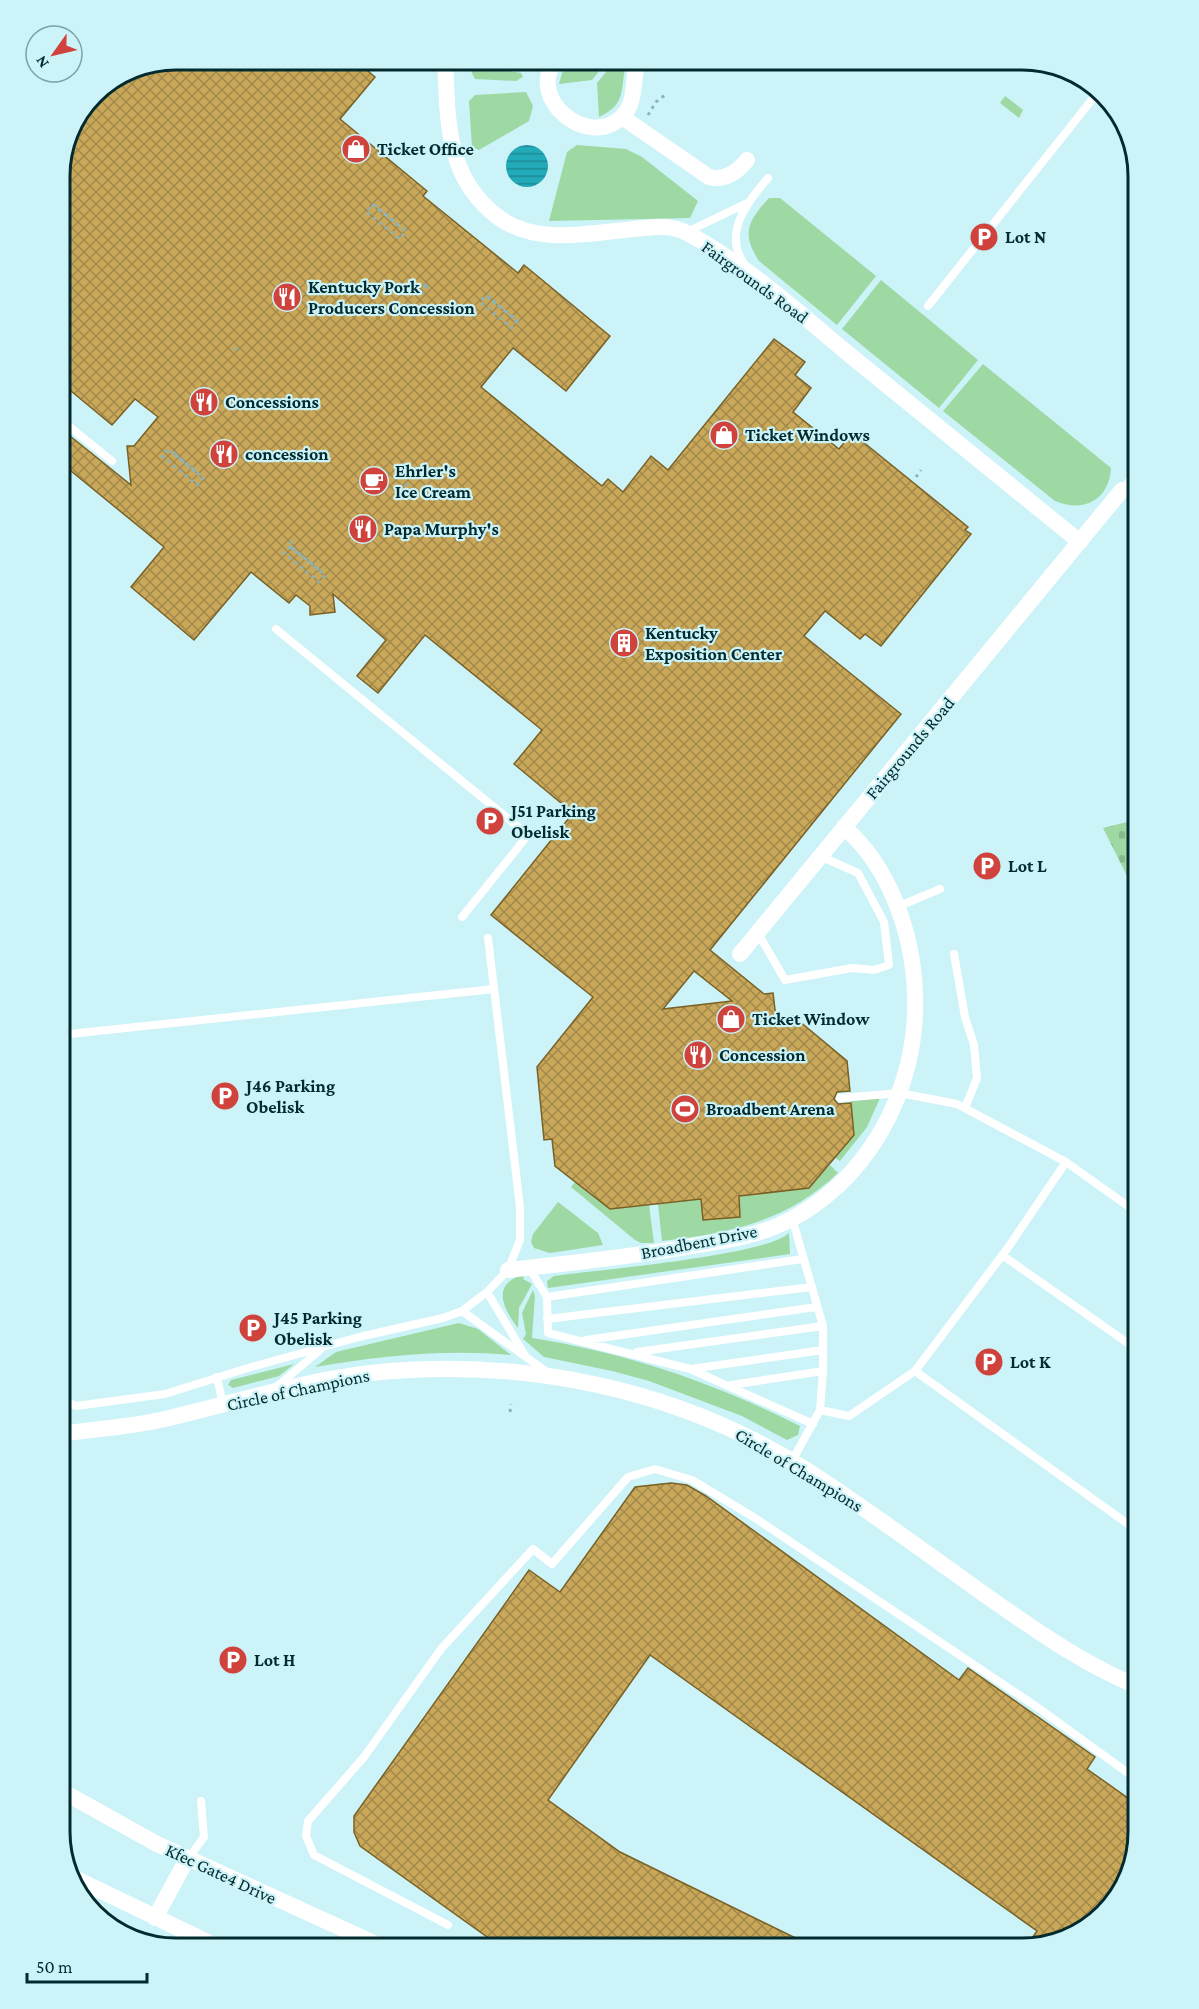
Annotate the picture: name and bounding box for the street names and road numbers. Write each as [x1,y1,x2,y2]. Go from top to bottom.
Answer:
street label: Fairgrounds Road [698,237,813,328]
street label: Fairgrounds Road [862,693,959,803]
street label: Broadbent Drive [639,1221,759,1263]
street label: Circle of Champions [225,1365,371,1415]
street label: Circle of Champions [732,1424,866,1516]
street label: Kfec Gate4 Drive [163,1840,279,1908]

